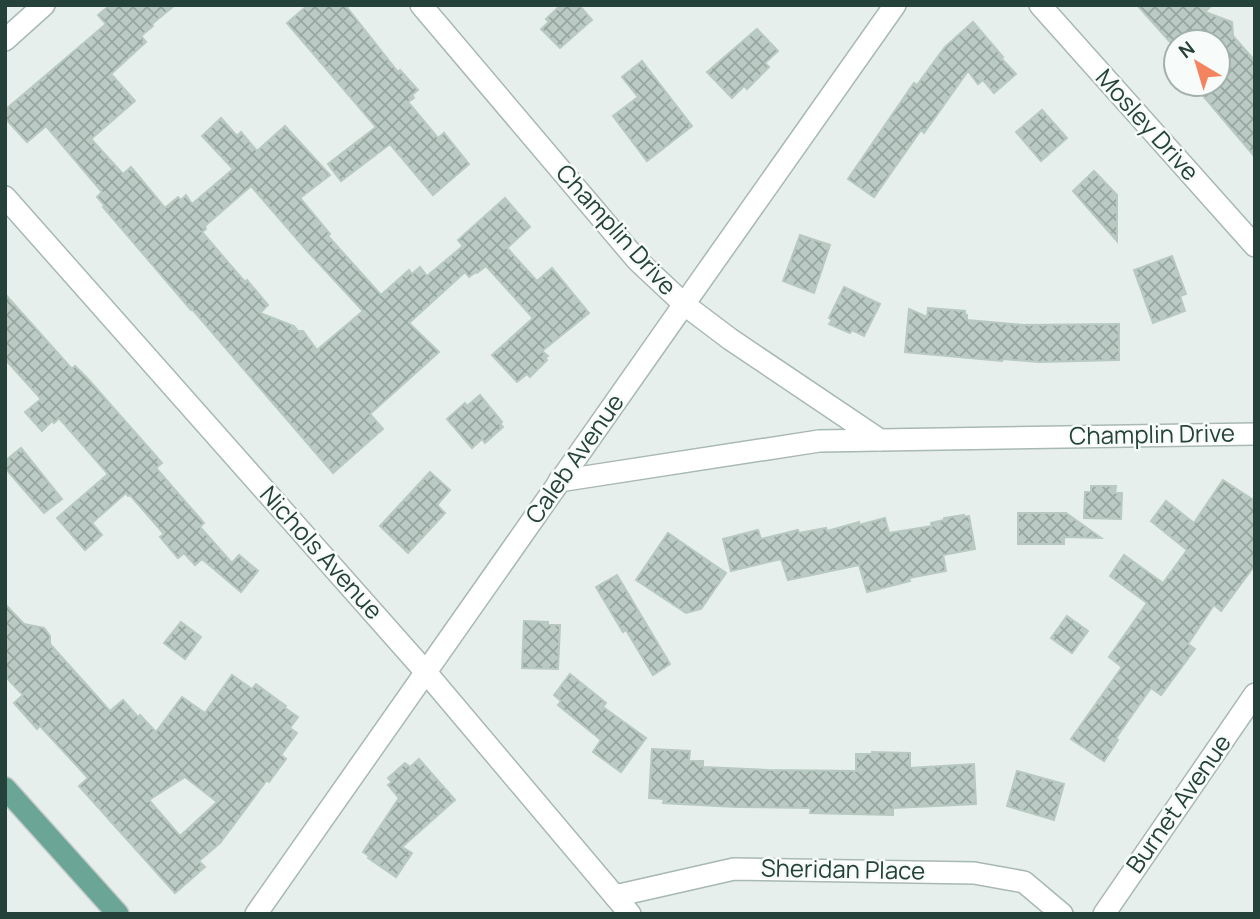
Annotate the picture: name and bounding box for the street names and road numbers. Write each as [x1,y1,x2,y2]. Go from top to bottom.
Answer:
street label: Mosley Drive [1089,61,1207,187]
street label: Champlin Drive [549,156,685,302]
street label: Caleb Avenue [517,387,631,530]
street label: Champlin Drive [1069,416,1235,451]
street label: Nichols Avenue [253,478,391,626]
street label: Burnet Avenue [1118,727,1238,879]
street label: Sheridan Place [761,851,925,886]

